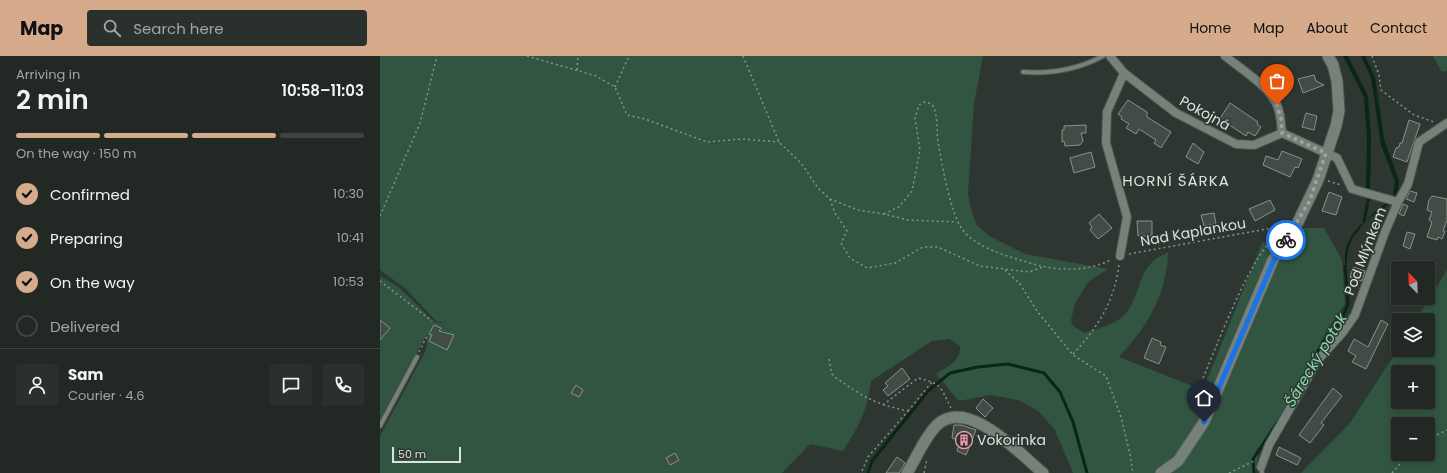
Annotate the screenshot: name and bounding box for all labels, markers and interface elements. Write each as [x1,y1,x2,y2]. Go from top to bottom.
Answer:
search box [87,10,367,46]
text: Map [20,15,63,42]
icon: search [101,17,123,39]
text: Search here [133,18,224,39]
text: Home [1189,18,1231,38]
text: Map [1253,18,1284,38]
text: About [1306,18,1348,38]
text: Contact [1370,18,1427,38]
pin [1260,64,1294,105]
text: Arriving in [16,65,80,84]
icon: bag [1266,70,1288,92]
text: 10:58–11:03 [282,80,364,101]
text: 2 min [16,82,89,118]
street label: Pokojná [1176,91,1234,135]
text: On the way · 150 m [16,144,136,163]
district label: HORNÍ ŠÁRKA [1122,170,1230,191]
icon: check [16,183,38,205]
text: Confirmed [50,184,130,205]
text: 10:30 [333,184,364,203]
street label: Pod Mlýnkem [1339,204,1391,298]
street label: Nad Kaplankou [1139,213,1247,251]
courier [1266,220,1306,260]
icon: check [16,227,38,249]
text: Preparing [50,228,123,249]
text: 10:41 [337,228,364,247]
icon: bike [1275,229,1297,251]
north arrow [1391,261,1435,305]
map controls [1391,261,1435,461]
icon: check [16,271,38,293]
text: On the way [50,272,135,293]
text: 10:53 [333,272,364,291]
water label: Šárecký potok [1279,308,1353,411]
button: layers [1391,313,1435,357]
text: Delivered [50,316,120,337]
button: person [16,364,58,406]
text: Sam [68,364,103,385]
button: chat [270,364,312,406]
button: phone [322,364,364,406]
button: + [1391,365,1435,409]
pin [1187,381,1221,422]
text: Courier · 4.6 [68,386,145,405]
icon: home [1193,387,1215,409]
button: − [1391,417,1435,461]
building icon: Vokorinka [954,430,974,450]
place label: Vokorinka [977,430,1046,450]
scale bar [392,445,461,464]
text: 50 m [398,446,426,462]

